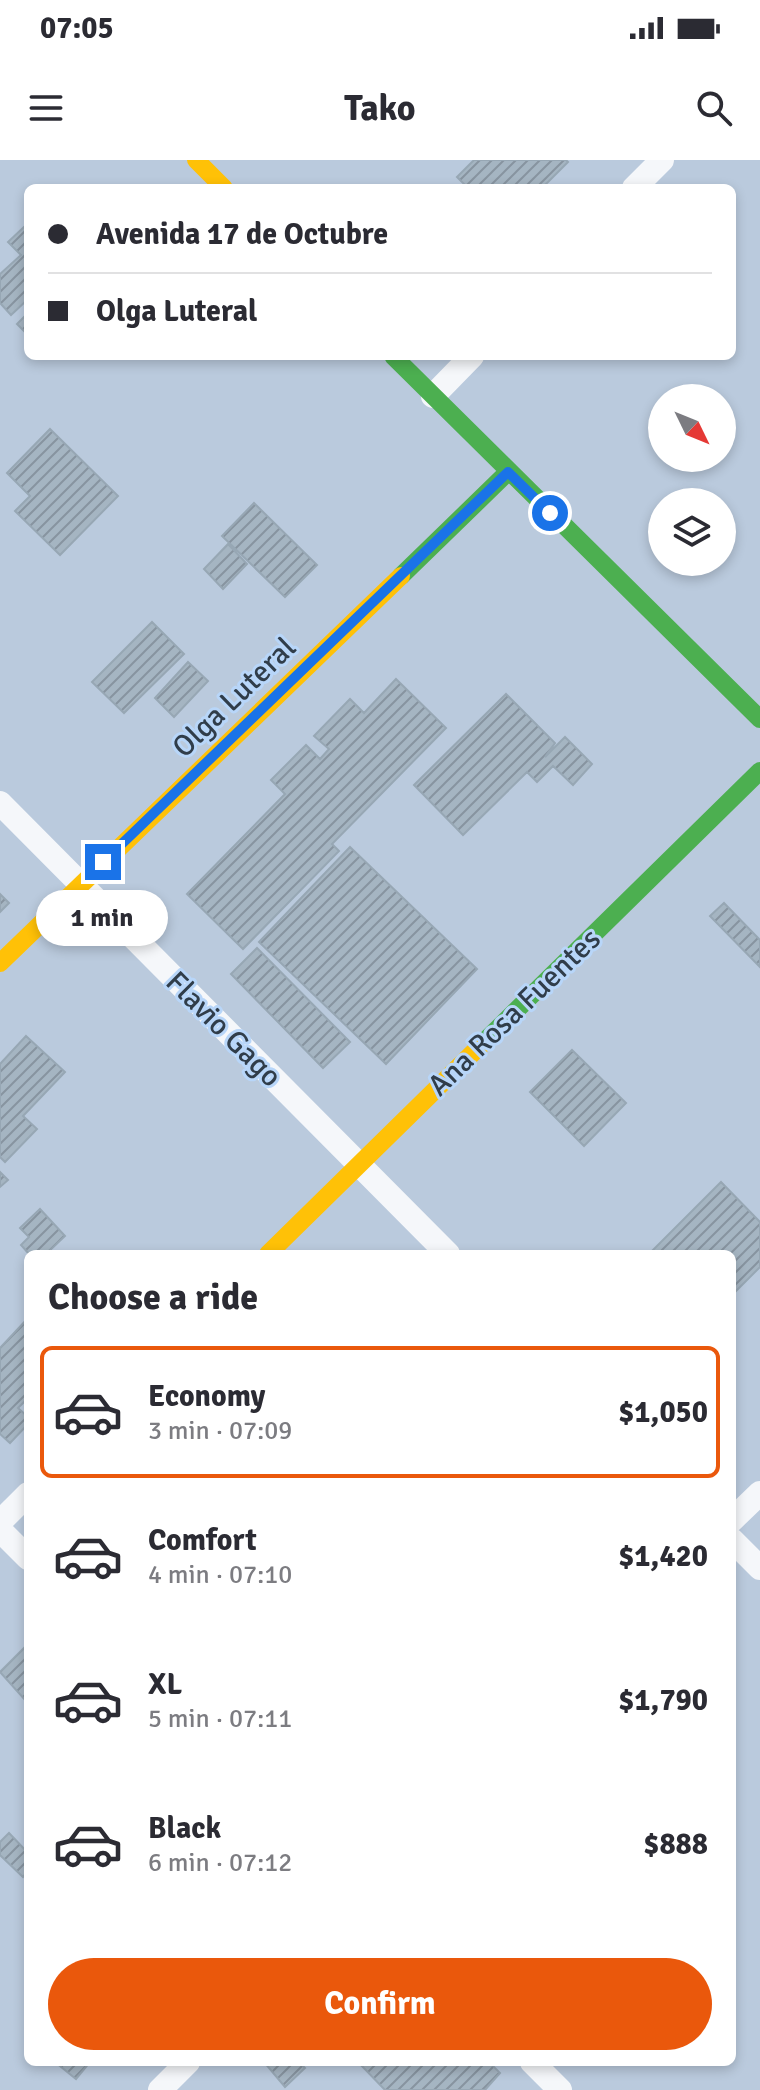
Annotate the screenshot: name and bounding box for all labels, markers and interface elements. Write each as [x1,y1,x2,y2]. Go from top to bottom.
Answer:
text: 07:05 [40,10,114,47]
icon: menu [24,86,68,130]
text: Tako [344,86,416,131]
icon: search [692,86,736,130]
text: Avenida 17 de Octubre [96,216,388,253]
text: Olga Luteral [96,293,257,330]
north arrow [648,384,736,472]
map controls [648,384,736,576]
button: layers [648,488,736,576]
route start [532,495,568,531]
street label: Olga Luteral [165,629,304,765]
route end [85,844,121,880]
callout: 1 min [37,890,169,946]
text: 1 min [71,902,133,934]
street label: Ana Rosa Fuentes [420,921,608,1104]
street label: Flavio Gago [158,964,289,1095]
text: Choose a ride [48,1275,258,1320]
icon: car [52,1376,124,1448]
text: Economy [148,1378,265,1415]
text: $1,050 [618,1394,708,1431]
text: 3 min · 07:09 [148,1415,292,1447]
icon: car [52,1520,124,1592]
text: Comfort [148,1522,257,1559]
text: $1,420 [618,1538,708,1575]
text: 4 min · 07:10 [148,1559,292,1591]
icon: car [52,1664,124,1736]
text: XL [148,1666,182,1703]
text: $1,790 [618,1682,708,1719]
text: 5 min · 07:11 [148,1703,292,1735]
icon: car [52,1808,124,1880]
text: Black [148,1810,221,1847]
text: $888 [643,1826,708,1863]
text: 6 min · 07:12 [148,1847,292,1879]
button: Confirm [48,1958,712,2050]

